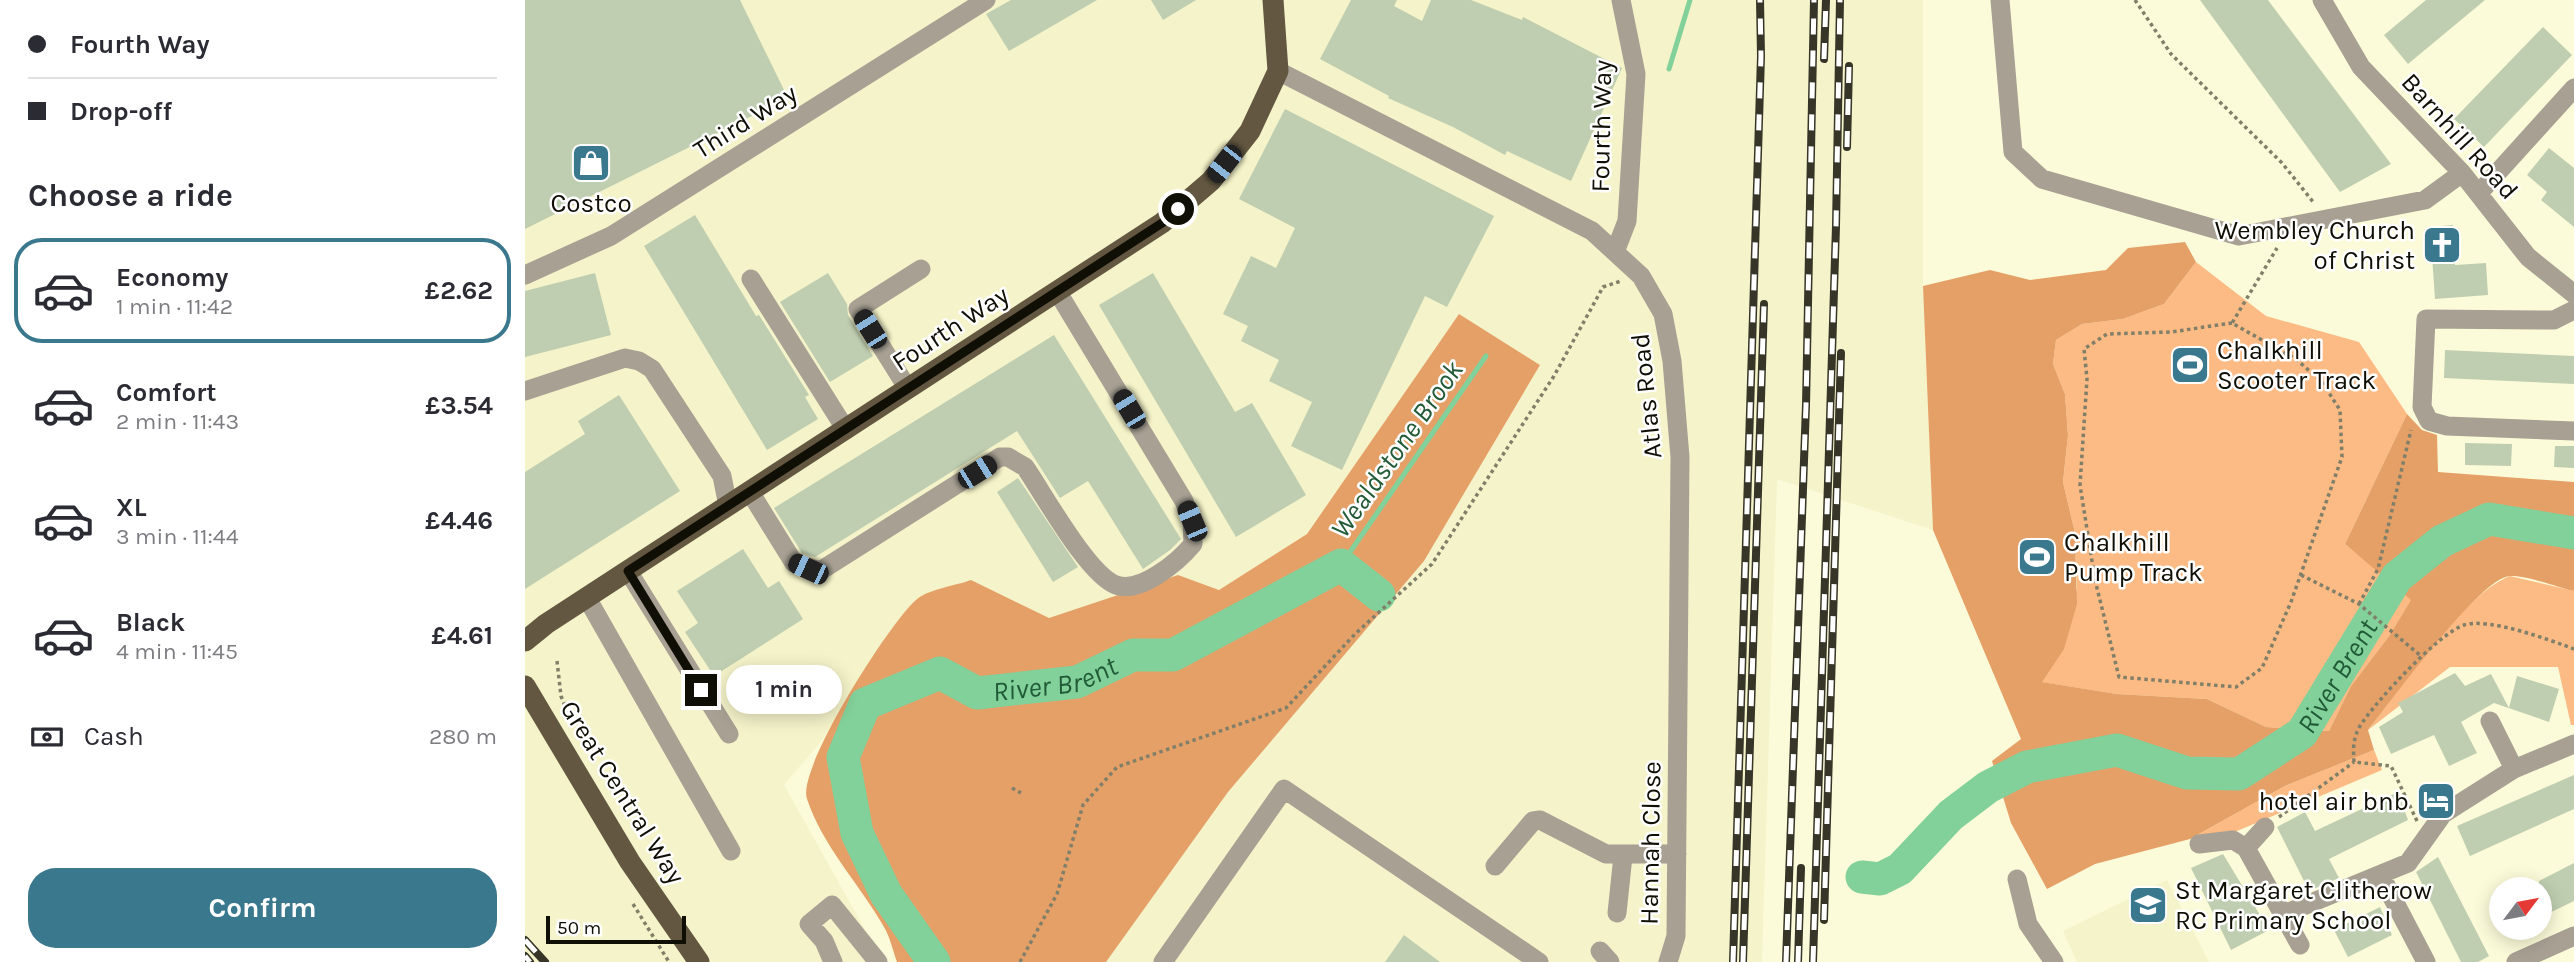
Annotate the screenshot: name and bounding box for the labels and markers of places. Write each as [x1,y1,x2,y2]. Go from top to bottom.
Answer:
shop icon: Costco [570,142,612,184]
place label: Costco [550,188,632,219]
place label: Wembley Church of Christ [2215,215,2415,276]
church icon: Wembley Church of Christ [2421,224,2463,266]
place label: Chalkhill Scooter Track [2217,335,2376,396]
sports icon: Chalkhill Scooter Track [2169,344,2211,386]
place label: Chalkhill Pump Track [2064,527,2203,588]
sports icon: Chalkhill Pump Track [2016,536,2058,578]
hotel icon: hotel air bnb [2415,780,2457,822]
place label: hotel air bnb [2258,786,2409,817]
place label: St Margaret Clitherow RC Primary School [2175,875,2432,936]
school or university icon: St Margaret Clitherow RC Primary School [2127,884,2169,926]

